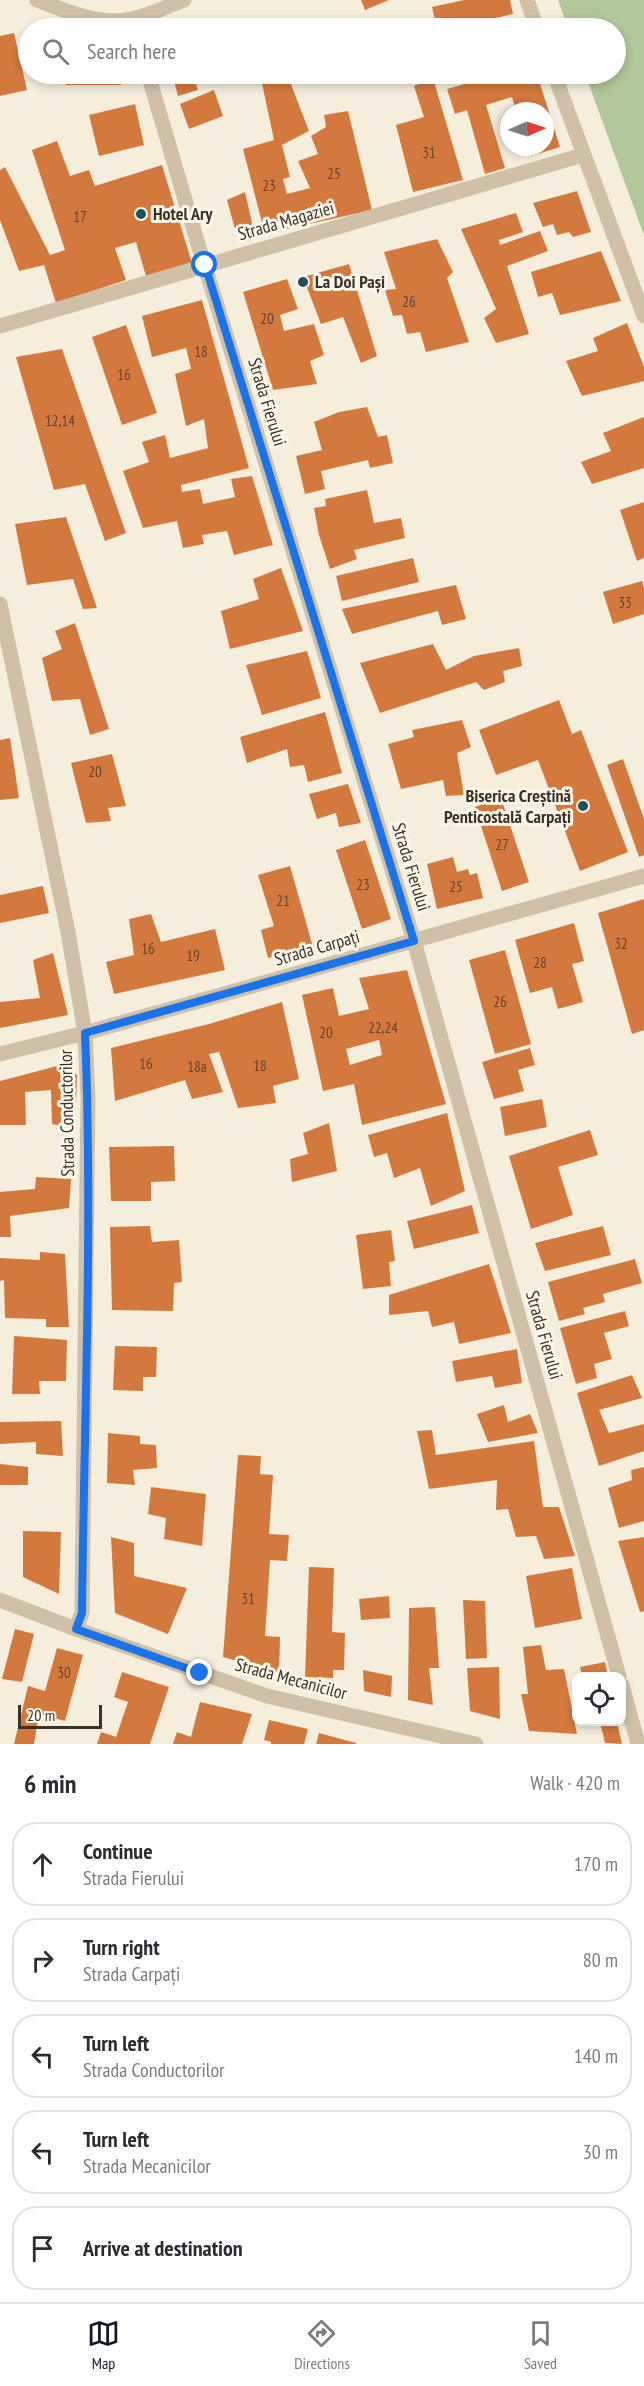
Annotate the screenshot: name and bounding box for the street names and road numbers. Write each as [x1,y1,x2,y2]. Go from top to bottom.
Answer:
street label: Strada Magaziei [235,196,337,245]
street label: Strada Fierului [243,355,292,449]
street label: Strada Fierului [387,820,436,914]
street label: Strada Carpați [272,924,362,971]
street label: Strada Conductorilor [54,1049,79,1177]
street label: Strada Fierului [521,1288,568,1382]
street label: Strada Mecanicilor [233,1653,350,1705]

